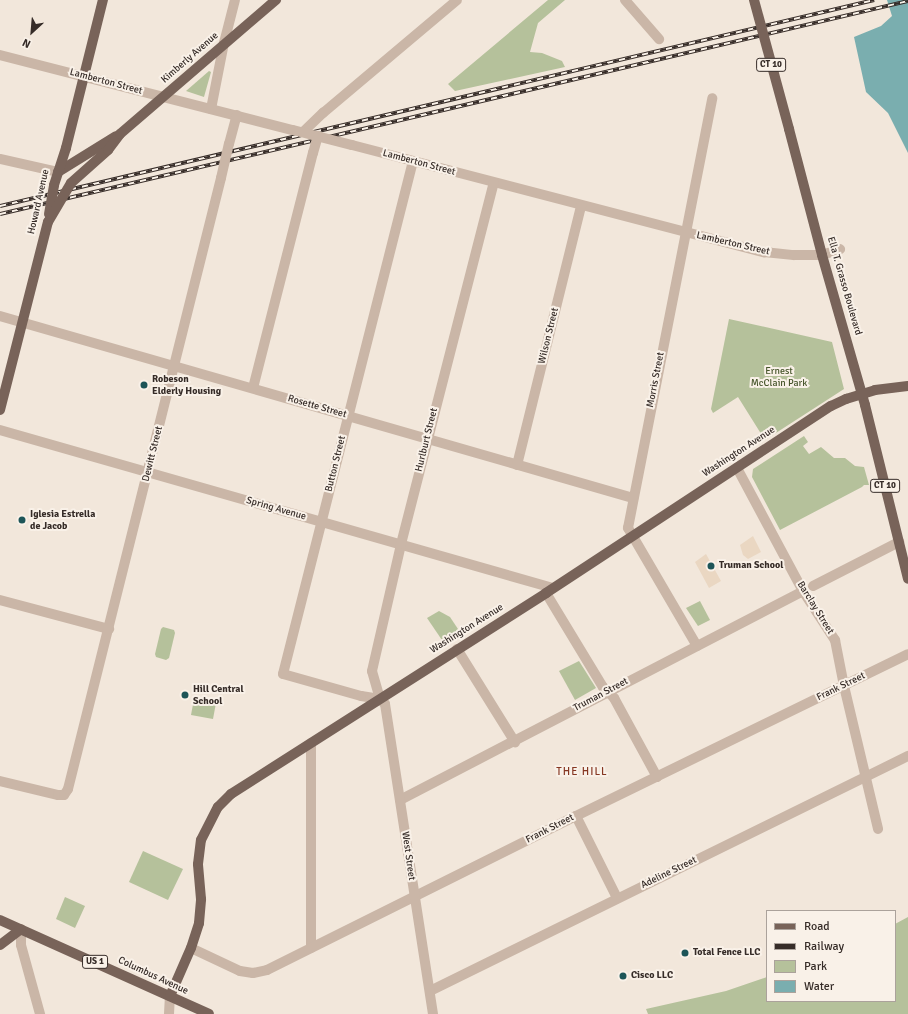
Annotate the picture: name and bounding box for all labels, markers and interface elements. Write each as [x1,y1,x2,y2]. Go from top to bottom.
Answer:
north arrow [12,12,52,52]
street label: Kimberly Avenue [159,30,221,86]
text: N [20,36,33,51]
road number: CT 10 [756,58,786,72]
street label: Lamberton Street [68,67,144,97]
street label: Lamberton Street [381,148,457,178]
street label: Howard Avenue [26,168,52,236]
street label: Lamberton Street [695,230,771,258]
street label: Ella T. Grasso Boulevard [824,235,864,337]
street label: Wilson Street [536,307,562,365]
street label: Morris Street [645,351,667,409]
park label: Ernest McClain Park [751,365,807,388]
place label: Robeson Elderly Housing [152,373,221,396]
marker: Robeson Elderly Housing [139,380,149,390]
street label: Rosette Street [286,393,348,421]
street label: Hurlburt Street [413,407,441,473]
street label: Washington Avenue [701,424,777,480]
street label: Dewitt Street [140,425,166,483]
street label: Button Street [323,435,349,493]
road number: CT 10 [870,479,900,493]
street label: Spring Avenue [245,495,307,523]
place label: Iglesia Estrella de Jacob [30,508,95,532]
marker: Iglesia Estrella de Jacob [17,515,27,525]
place label: Truman School [719,560,783,572]
marker: Truman School [706,561,716,571]
street label: Barclay Street [794,579,836,637]
street label: Washington Avenue [428,602,506,656]
street label: Frank Street [815,670,867,704]
street label: Truman Street [572,676,630,714]
place label: Hill Central School [193,683,244,706]
marker: Hill Central School [180,690,190,700]
district label: THE HILL [556,765,608,779]
street label: Frank Street [524,812,576,846]
street label: West Street [399,831,417,881]
street label: Adeline Street [639,854,699,892]
legend [766,910,896,1002]
text: Road [804,919,830,934]
text: Railway [804,939,844,954]
place label: Total Fence LLC [693,947,760,959]
marker: Total Fence LLC [680,948,690,958]
street label: Columbus Avenue [116,954,190,998]
road number: US 1 [82,955,108,969]
text: Park [804,959,827,974]
place label: Cisco LLC [631,970,673,982]
marker: Cisco LLC [618,971,628,981]
text: Water [804,979,834,994]

